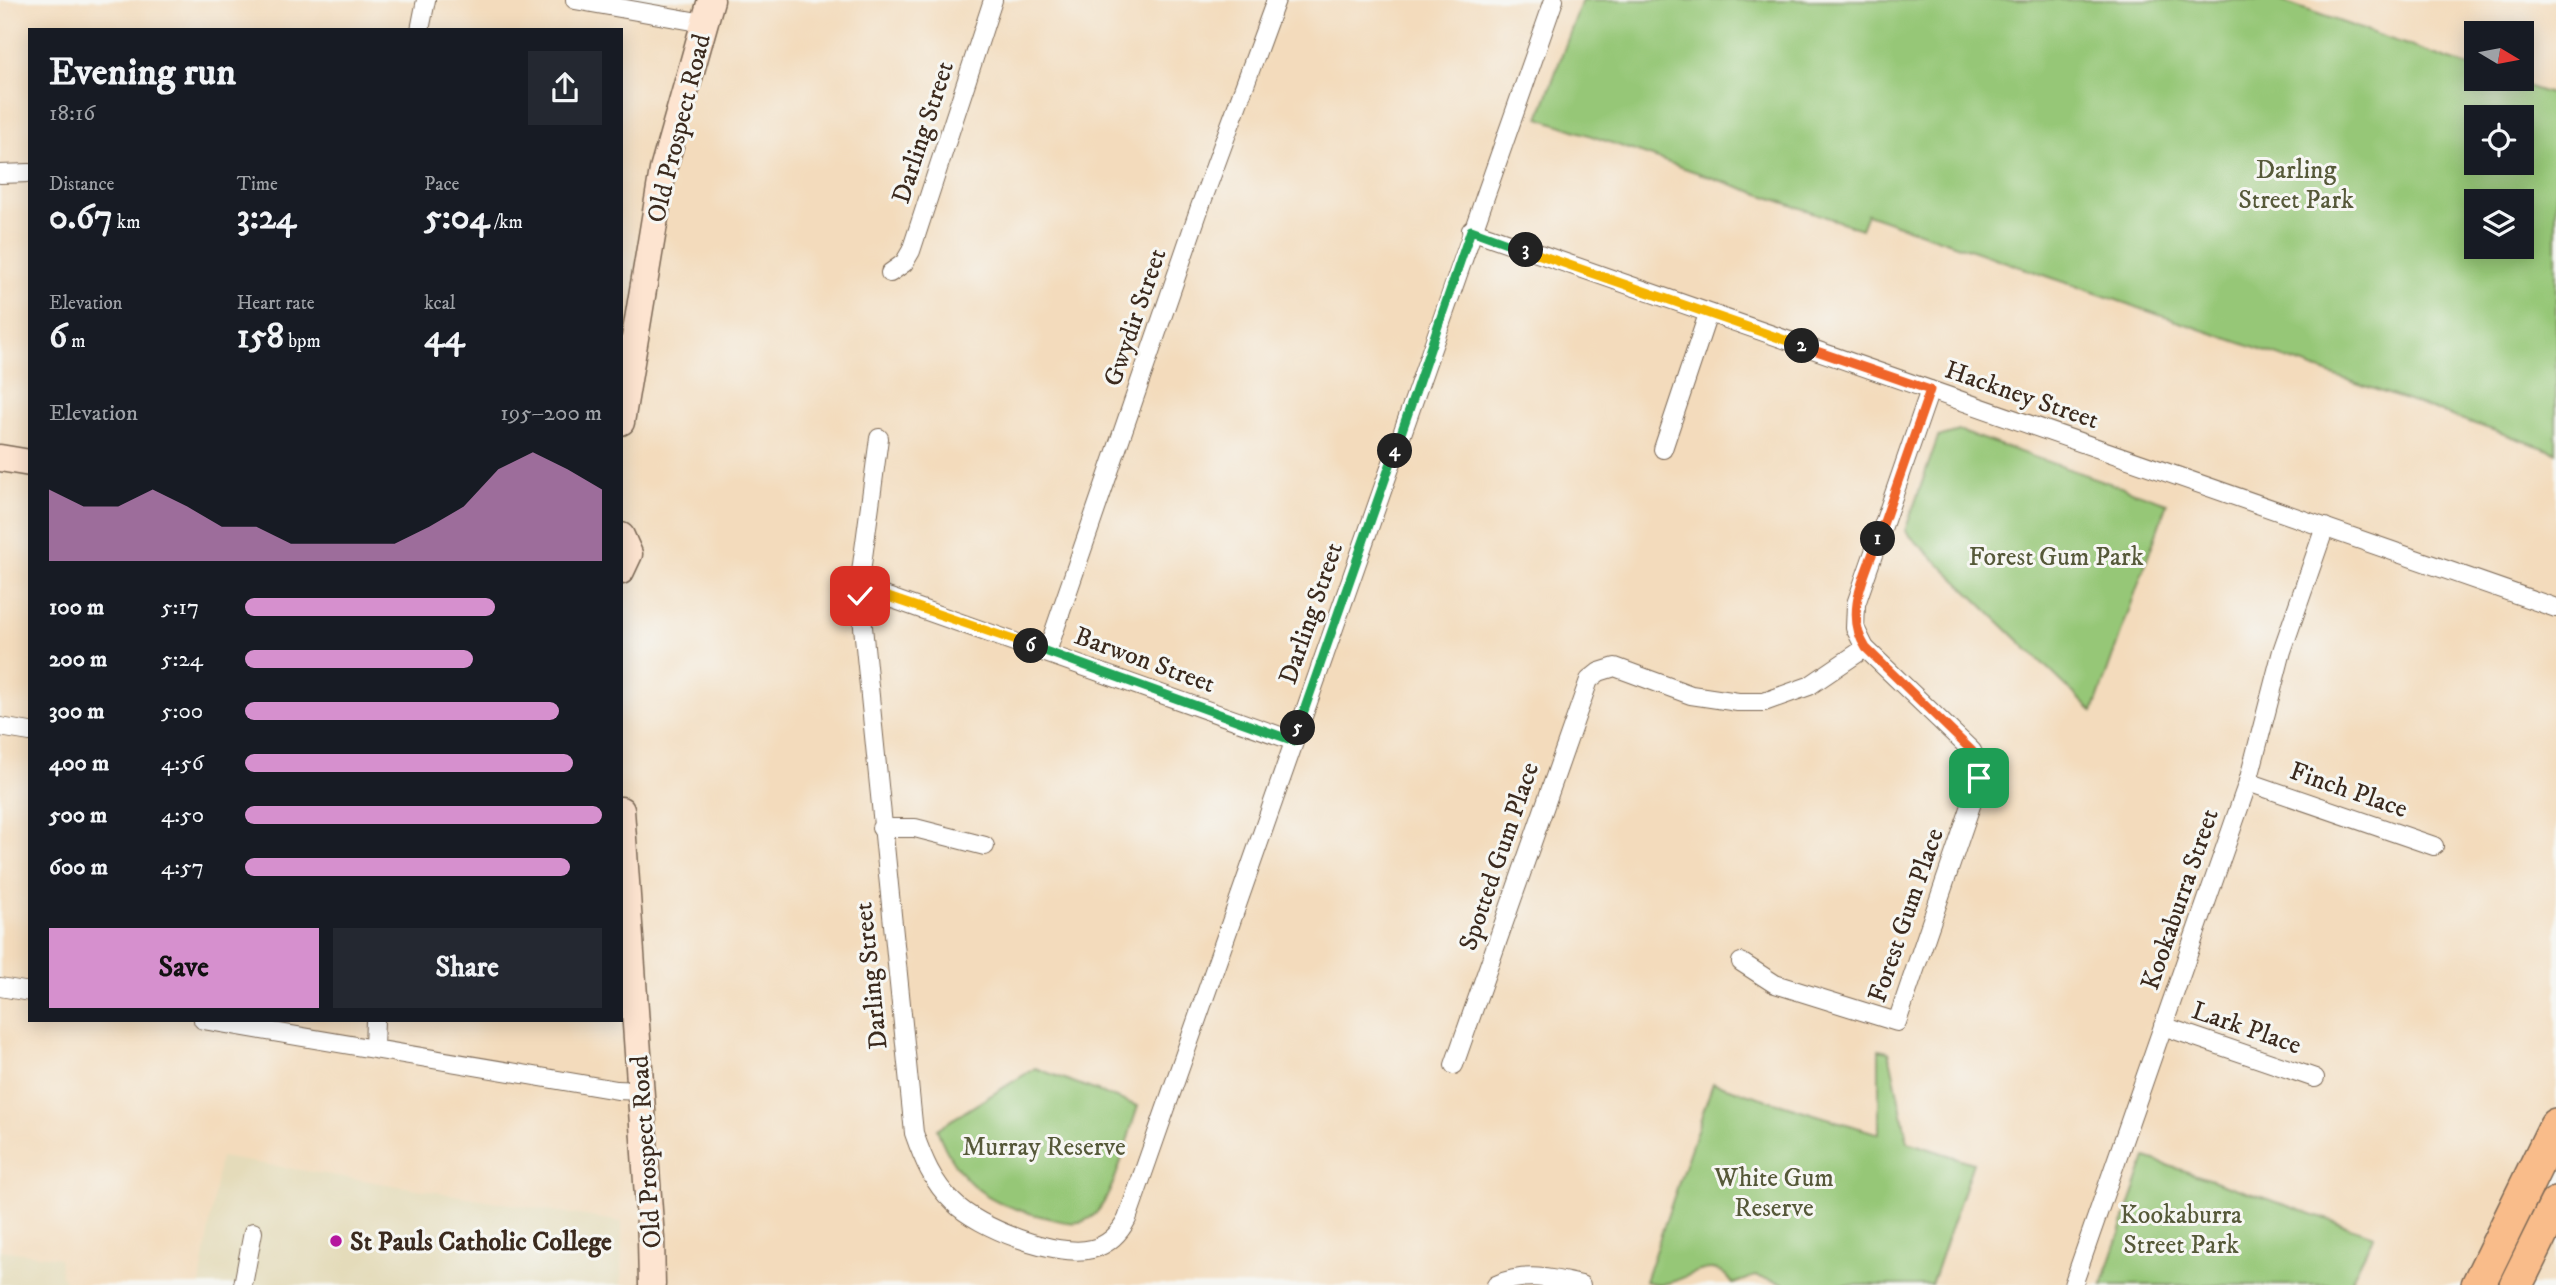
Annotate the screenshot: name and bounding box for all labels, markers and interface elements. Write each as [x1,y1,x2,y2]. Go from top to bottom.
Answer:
north arrow [2464,21,2534,91]
map controls [2464,21,2534,259]
street label: Old Prospect Road [640,31,719,226]
text: Evening run [49,49,236,97]
button: share [528,51,602,125]
street label: Darling Street [885,57,962,208]
text: 18:16 [49,99,95,128]
button: locate [2464,105,2534,175]
park label: Darling Street Park [2238,154,2354,217]
text: Distance [49,173,114,196]
text: Time [237,173,278,196]
text: Pace [424,173,459,196]
button: layers [2464,189,2534,259]
text: 0.67 [49,196,113,240]
text: 3:24 [237,196,296,240]
text: 5:04 [424,196,490,240]
text: km [113,211,141,234]
text: /km [490,211,523,234]
pin: 3 [1508,232,1544,268]
text: 3 [1522,238,1529,261]
street label: Gwydir Street [1096,244,1174,391]
text: Elevation [49,292,123,315]
text: Heart rate [237,292,315,315]
text: kcal [424,292,456,315]
text: 6 [49,315,67,359]
text: 158 [237,315,284,359]
text: 44 [424,315,465,359]
pin: 2 [1784,328,1820,364]
text: m [67,330,86,353]
text: bpm [284,330,321,353]
text: 2 [1797,334,1806,357]
street label: Hackney Street [1940,354,2103,437]
text: Elevation [49,399,138,428]
text: 195–200 m [500,399,602,428]
pin: 4 [1378,434,1412,468]
text: 4 [1389,439,1400,462]
pin: 1 [1860,522,1896,556]
text: 1 [1874,527,1881,550]
street label: Darling Street [1272,538,1351,689]
park label: Forest Gum Park [1968,541,2144,574]
pin [830,566,890,626]
icon: check [841,577,879,615]
text: 100 m [49,593,104,622]
text: 5:17 [161,593,199,622]
street label: Barwon Street [1070,620,1219,701]
pin: 6 [1014,628,1048,664]
text: 6 [1026,634,1035,657]
text: 200 m [49,645,107,674]
text: 5:24 [161,645,203,674]
text: 300 m [49,697,105,726]
text: 5:00 [161,697,203,726]
pin: 5 [1280,710,1316,746]
text: 5 [1293,716,1302,739]
pin [1949,748,2009,808]
text: 400 m [49,749,109,778]
text: 4:56 [161,749,204,778]
street label: Finch Place [2285,755,2412,826]
street label: Spotted Gum Place [1452,758,1547,955]
icon: arrive [1960,759,1998,797]
text: 500 m [49,801,107,830]
text: 4:50 [161,801,204,830]
street label: Kookaburra Street [2134,805,2227,994]
street label: Forest Gum Place [1861,824,1952,1007]
text: 600 m [49,853,108,882]
text: 4:57 [161,853,204,882]
street label: Darling Street [847,901,896,1051]
button: Save [49,928,319,1008]
button: Share [333,928,602,1008]
street label: Lark Place [2187,994,2306,1063]
street label: Old Prospect Road [623,1054,670,1250]
park label: Murray Reserve [962,1131,1126,1164]
park label: White Gum Reserve [1713,1162,1834,1225]
park label: Kookaburra Street Park [2120,1199,2242,1262]
place label: St Pauls Catholic College [350,1226,612,1259]
marker: St Pauls Catholic College [328,1233,344,1249]

